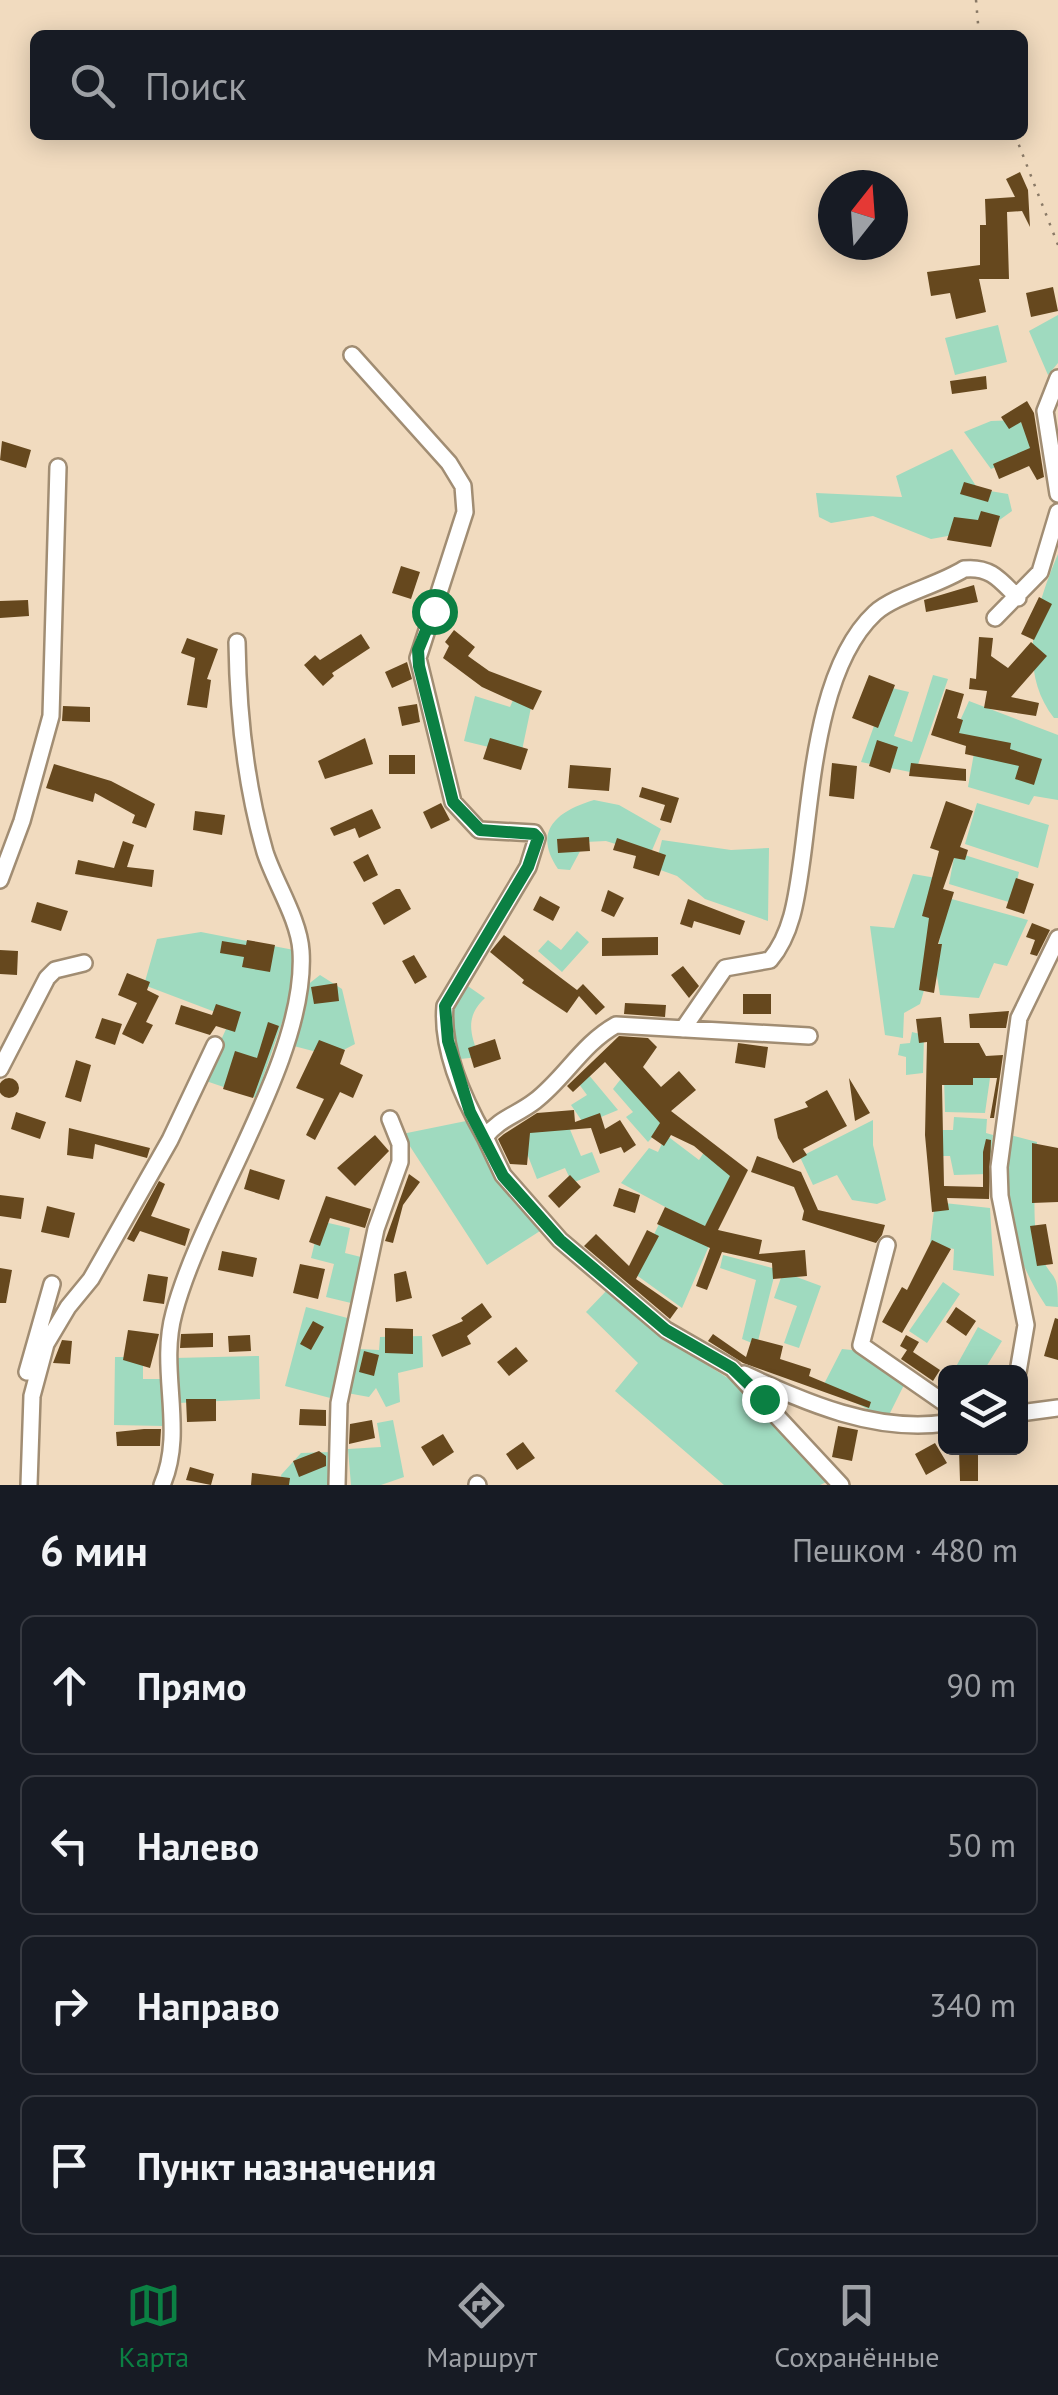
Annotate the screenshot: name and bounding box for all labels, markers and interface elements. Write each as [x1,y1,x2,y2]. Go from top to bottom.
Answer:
search box [30,30,1028,140]
icon: search [65,58,120,113]
text: Поиск [145,61,246,110]
north arrow [818,170,908,260]
route start [412,589,458,635]
map controls [938,1365,1028,1455]
button: layers [938,1365,1028,1455]
route end [742,1377,788,1423]
text: 6 мин [40,1523,148,1578]
text: Пешком · 480 m [792,1529,1018,1571]
icon: ahead [42,1658,97,1713]
text: Прямо [137,1661,247,1710]
text: 90 m [947,1664,1016,1706]
icon: left [42,1818,97,1873]
text: Налево [137,1821,259,1870]
text: 50 m [947,1824,1016,1866]
icon: right [42,1978,97,2033]
text: Направо [137,1981,280,2030]
text: 340 m [929,1984,1016,2026]
icon: arrive [42,2138,97,2193]
text: Пункт назначения [137,2141,436,2190]
tab: Карта [119,2278,189,2375]
tab: Маршрут [426,2278,537,2375]
tab: Сохранённые [774,2278,939,2375]

